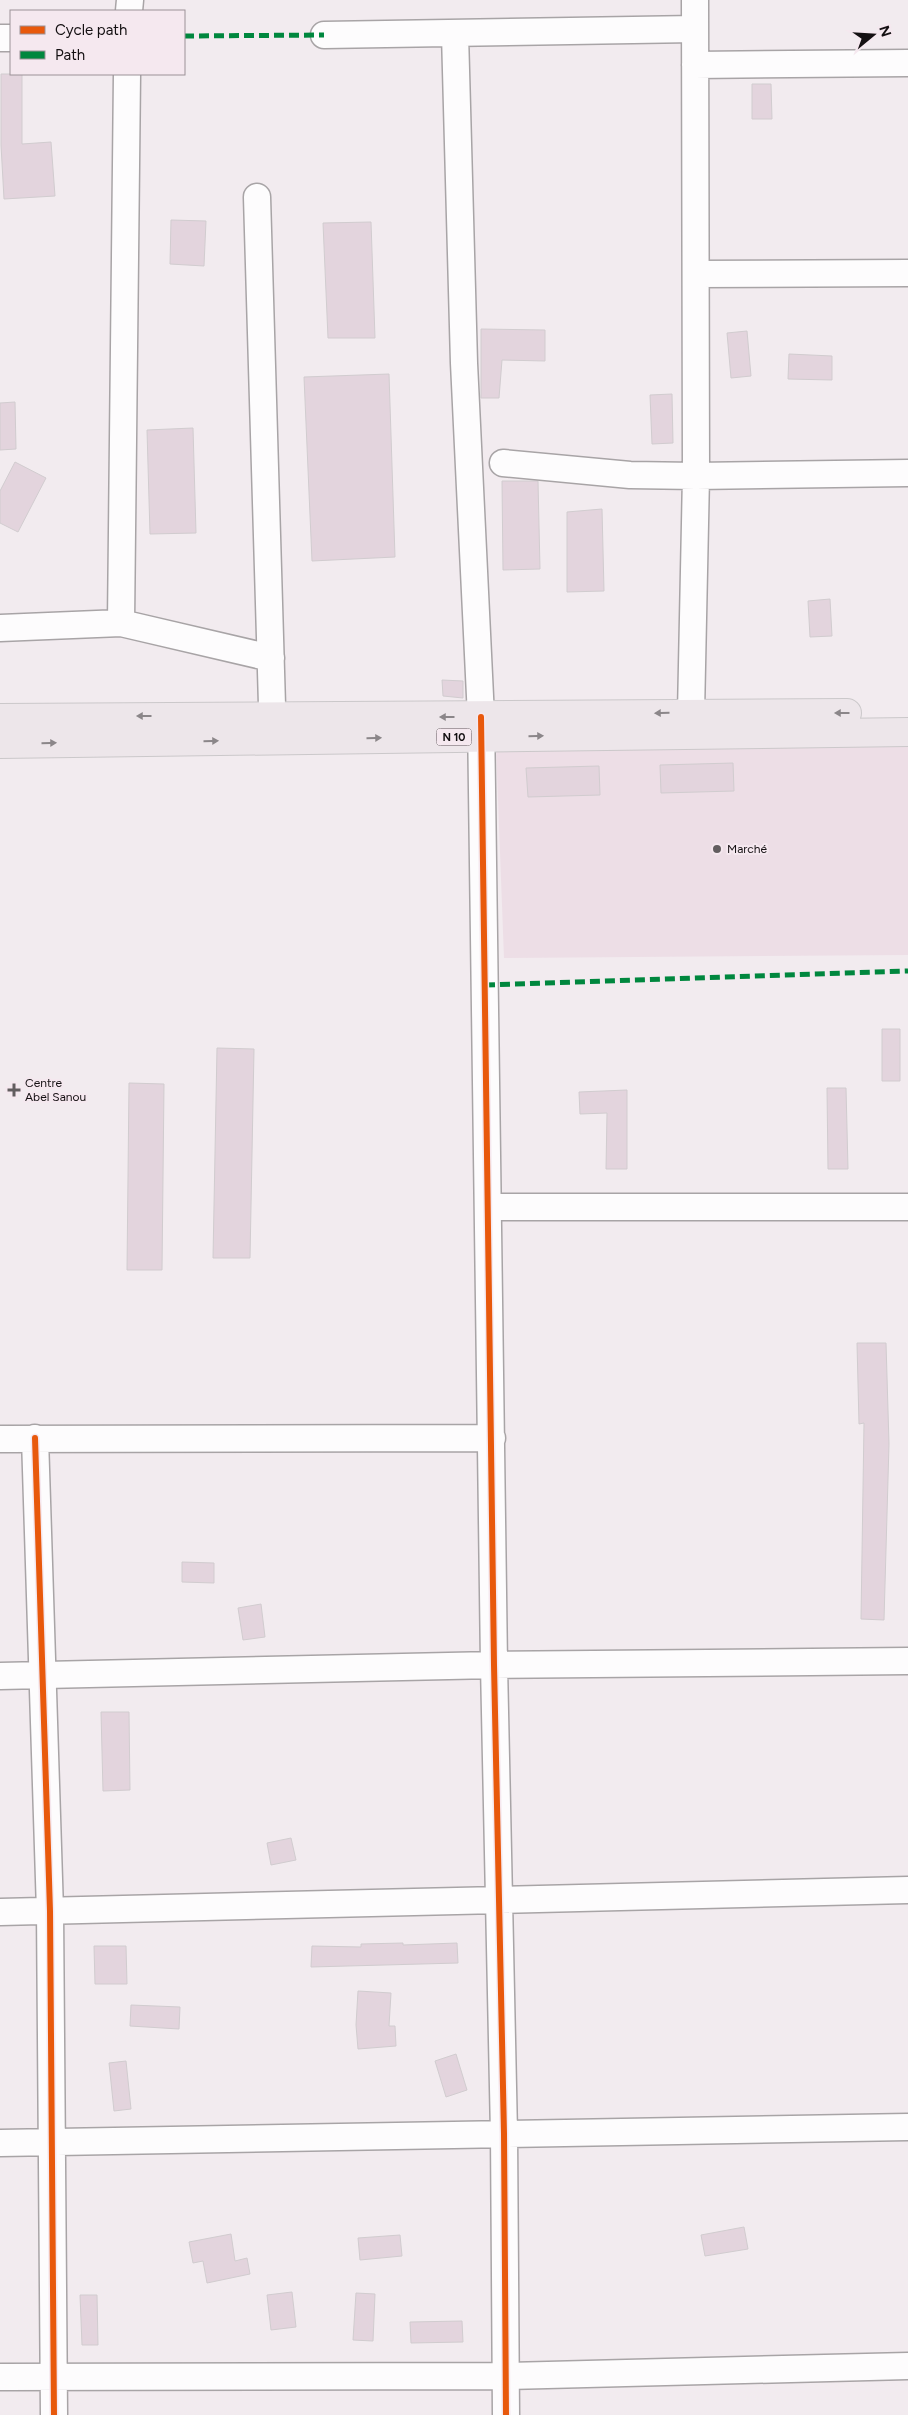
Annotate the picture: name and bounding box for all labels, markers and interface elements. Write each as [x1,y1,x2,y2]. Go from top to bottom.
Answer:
legend [10,10,185,75]
north arrow [848,10,898,60]
text: Cycle path [55,21,127,39]
text: N [875,23,895,39]
text: Path [55,46,85,64]
one-way arrow [834,709,850,717]
one-way arrow [654,710,670,718]
one-way arrow [136,712,152,720]
one-way arrow [439,713,455,721]
road number: N 10 [436,729,472,746]
one-way arrow [528,732,544,740]
one-way arrow [366,734,382,742]
one-way arrow [203,737,219,745]
one-way arrow [41,739,57,747]
place label: Marché [727,842,768,856]
marker: Marché [711,843,723,855]
place label: Centre Abel Sanou [25,1076,86,1104]
marker: Centre Abel Sanou [7,1083,21,1097]

